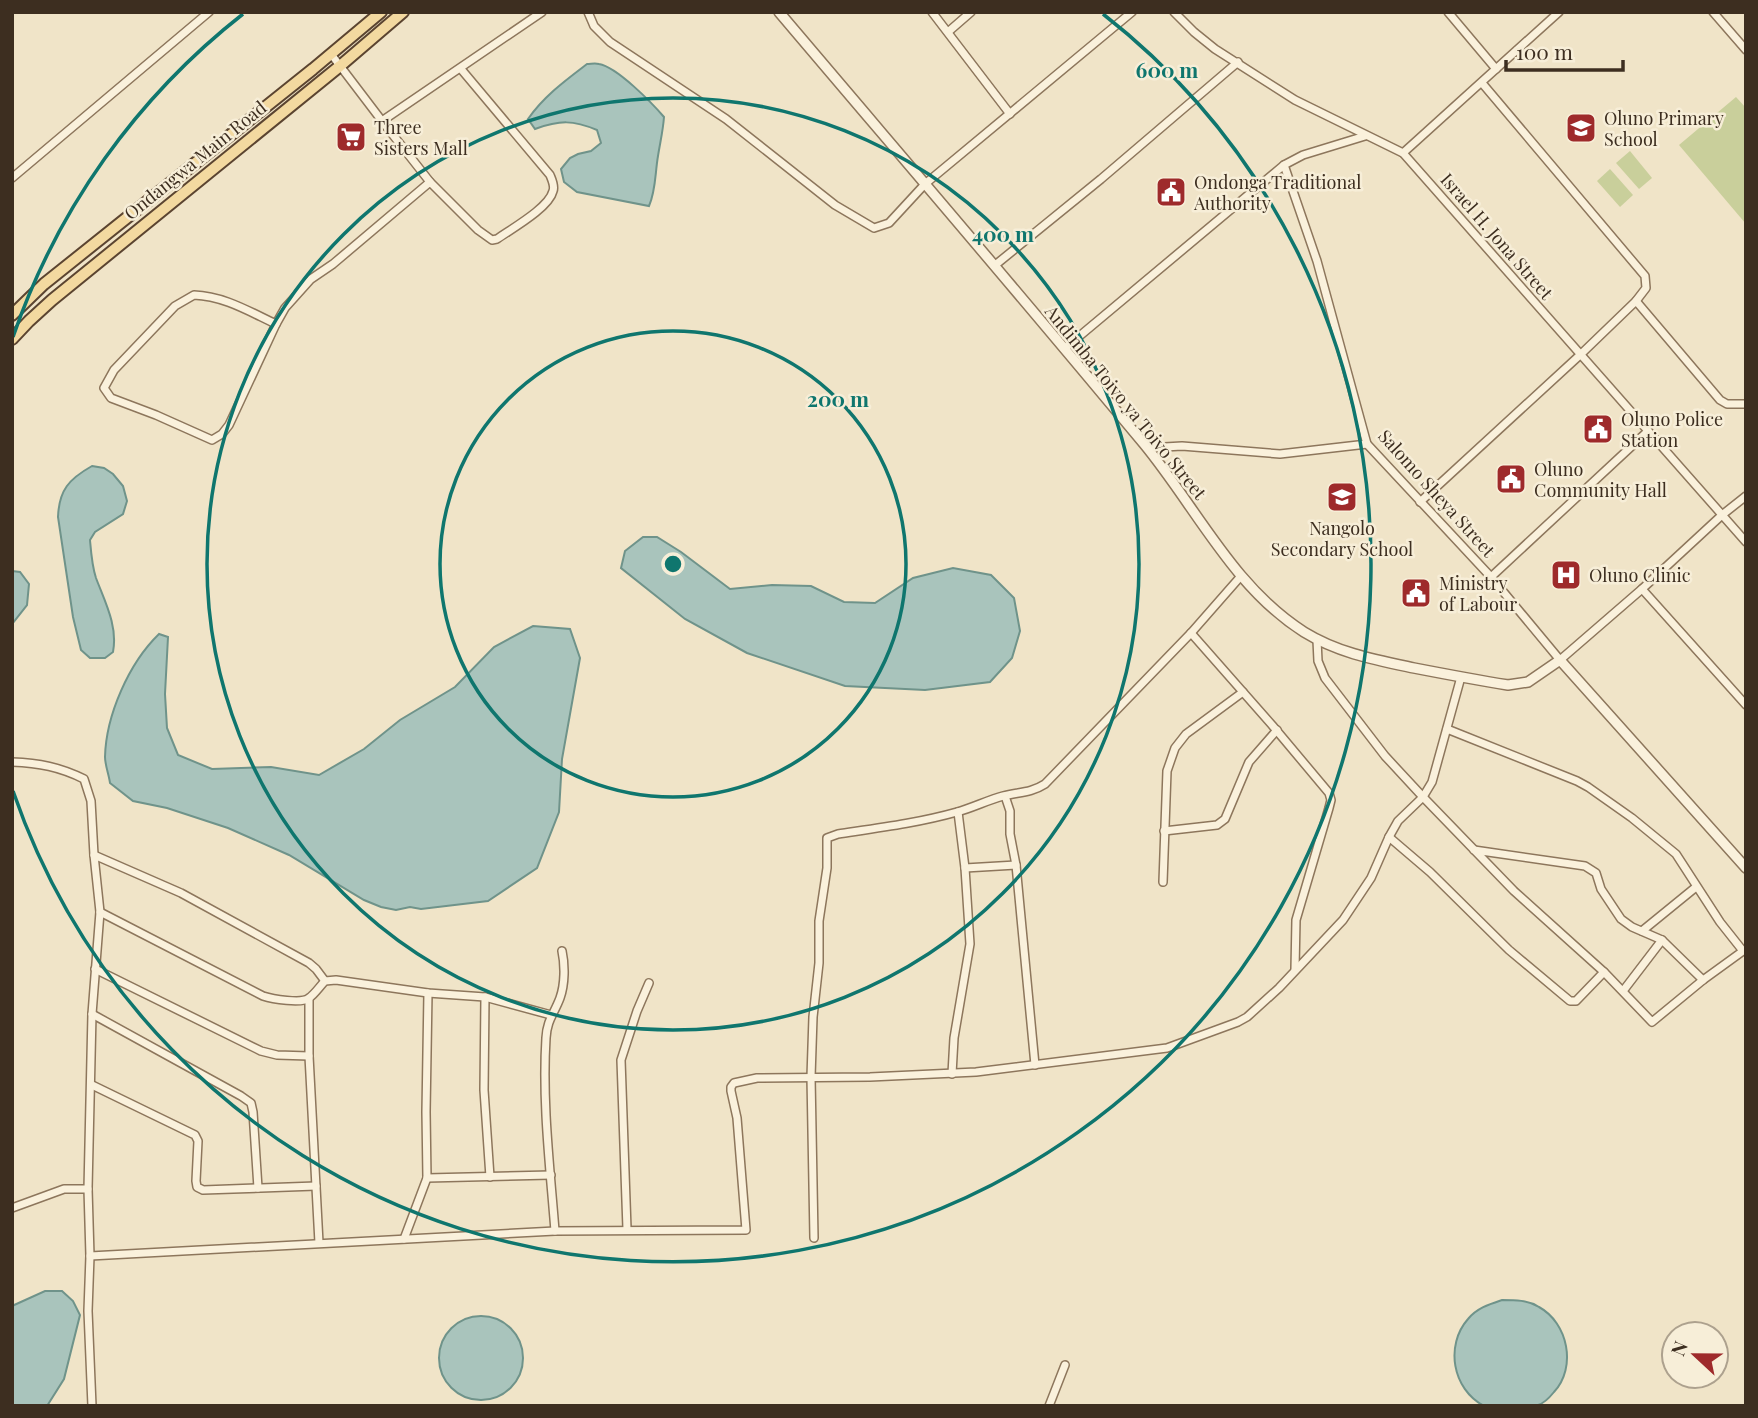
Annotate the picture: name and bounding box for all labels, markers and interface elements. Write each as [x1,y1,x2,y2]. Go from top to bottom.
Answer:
scale bar [1506,28,1623,72]
text: 100 m [1516,37,1573,65]
text: 600 m [1136,55,1198,83]
street label: Ondangwa Main Road [119,95,272,225]
place label: Oluno Primary School [1604,106,1724,151]
school or university icon: Oluno Primary School [1564,111,1598,145]
place label: Three Sisters Mall [374,115,468,160]
supermarket icon: Three Sisters Mall [334,120,368,154]
street label: Israel H. Jona Street [1435,168,1559,305]
place label: Ondonga Traditional Authority [1193,170,1361,215]
public building icon: Ondonga Traditional Authority [1154,175,1188,209]
text: 400 m [972,219,1034,247]
street label: Andimba Toivo ya Toivo Street [1039,299,1212,505]
text: 200 m [807,384,869,412]
place label: Oluno Police Station [1621,407,1723,452]
public building icon: Oluno Police Station [1581,412,1615,446]
street label: Salomo Sheya Street [1373,424,1501,562]
place label: Oluno Community Hall [1534,457,1667,502]
public building icon: Oluno Community Hall [1494,462,1528,496]
school or university icon: Nangolo Secondary School [1325,480,1359,514]
place label: Nangolo Secondary School [1271,516,1413,561]
centre of rings [661,552,685,576]
hospital icon: Oluno Clinic [1549,558,1583,592]
place label: Oluno Clinic [1589,563,1691,587]
place label: Ministry of Labour [1439,571,1517,616]
public building icon: Ministry of Labour [1399,576,1433,610]
north arrow [1660,1320,1730,1390]
text: N [1664,1337,1693,1359]

